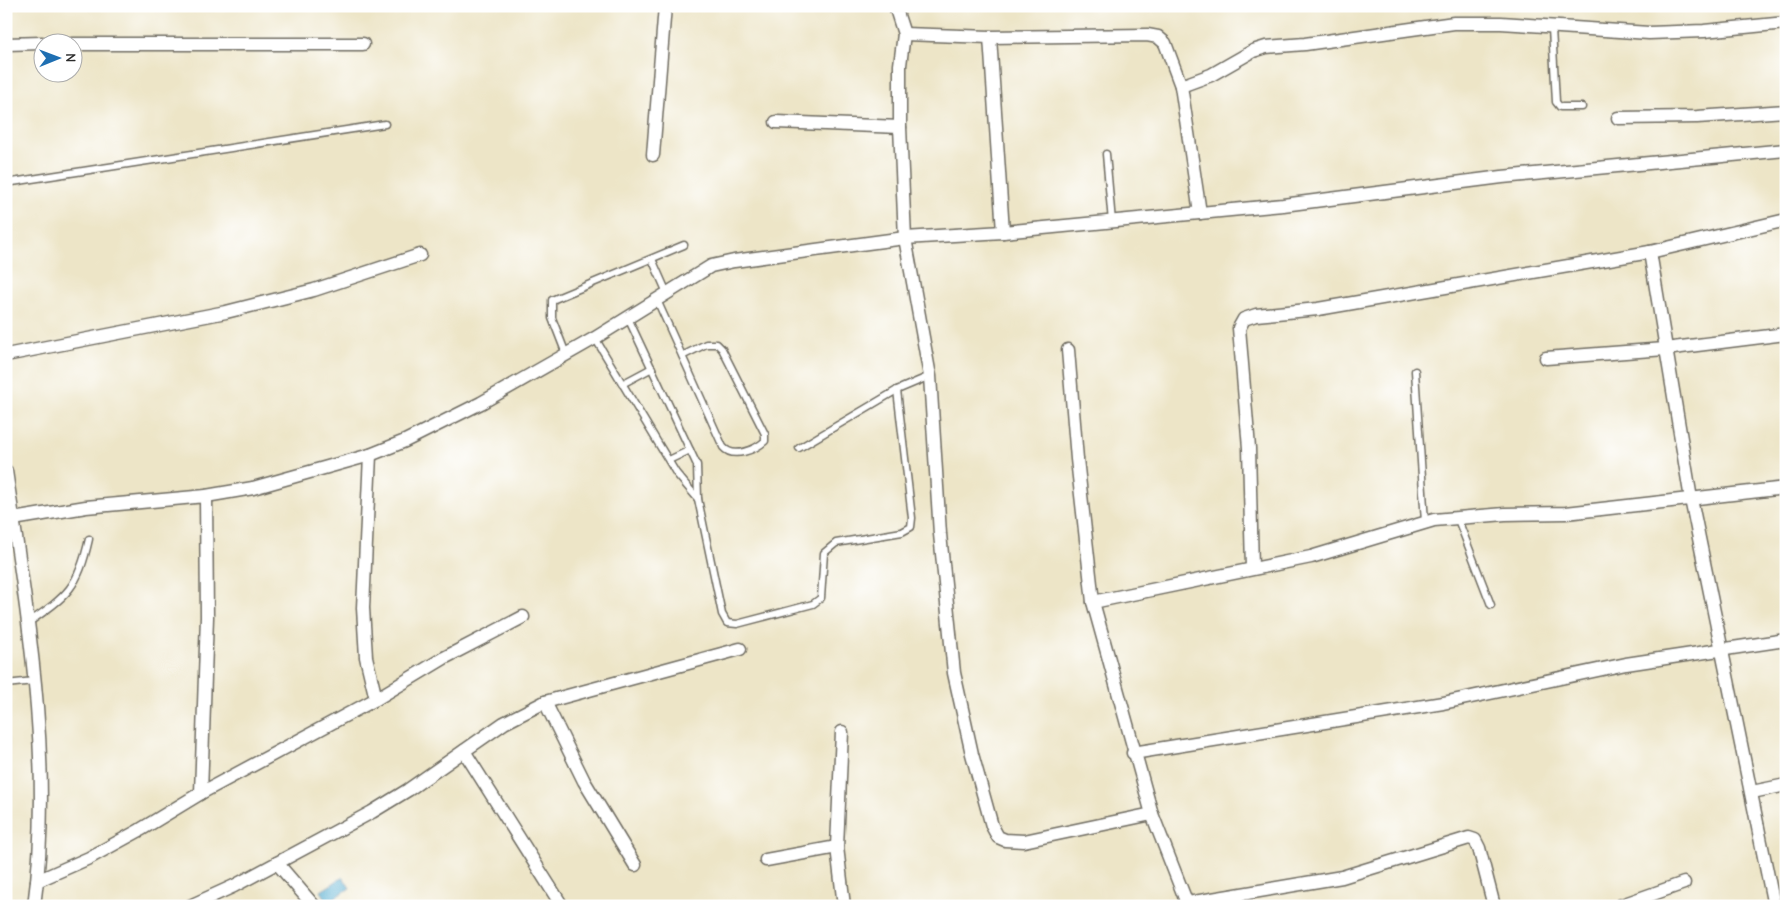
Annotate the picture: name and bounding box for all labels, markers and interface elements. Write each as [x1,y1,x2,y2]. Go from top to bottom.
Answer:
north arrow [32,32,82,82]
text: N [62,53,79,62]

